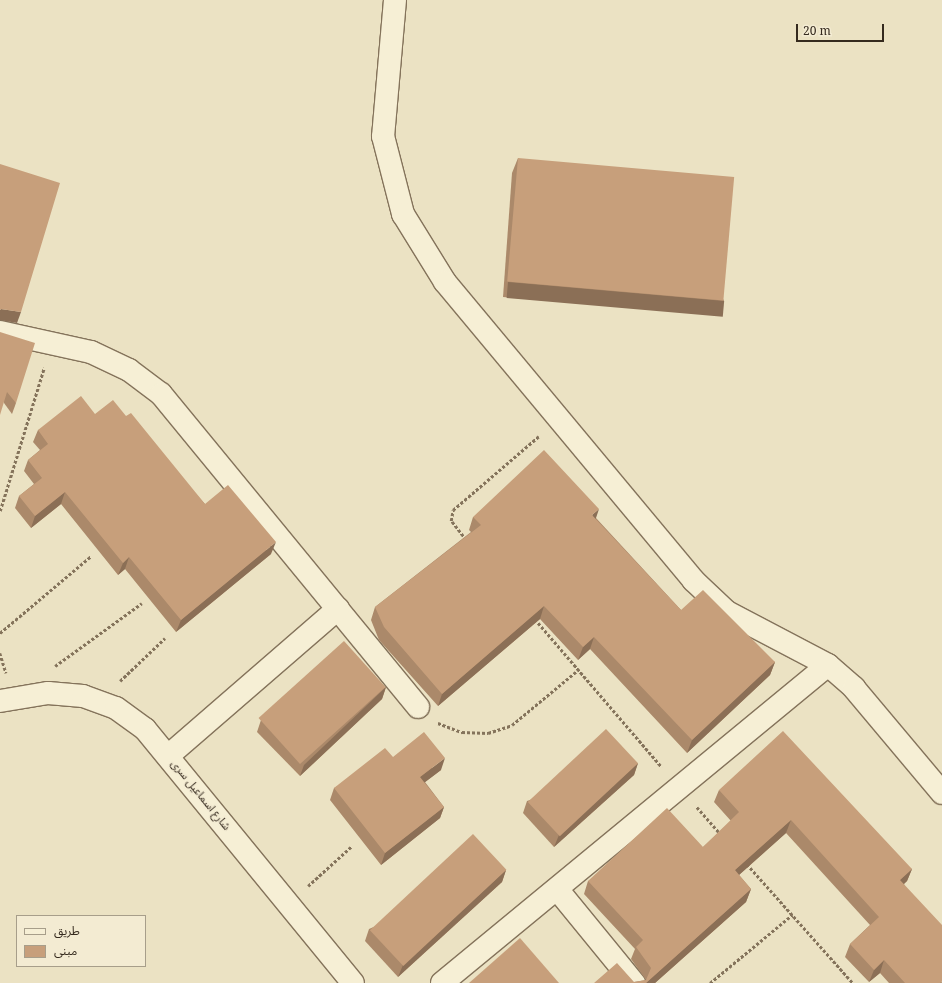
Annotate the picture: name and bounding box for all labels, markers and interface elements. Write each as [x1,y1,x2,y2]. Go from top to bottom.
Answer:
scale bar [798,16,886,42]
text: 20 m [803,22,831,39]
street label: شارع اسماعيل سرى [169,757,233,833]
legend [16,915,146,967]
text: طريق [54,922,80,939]
text: مبنى [54,942,77,959]

